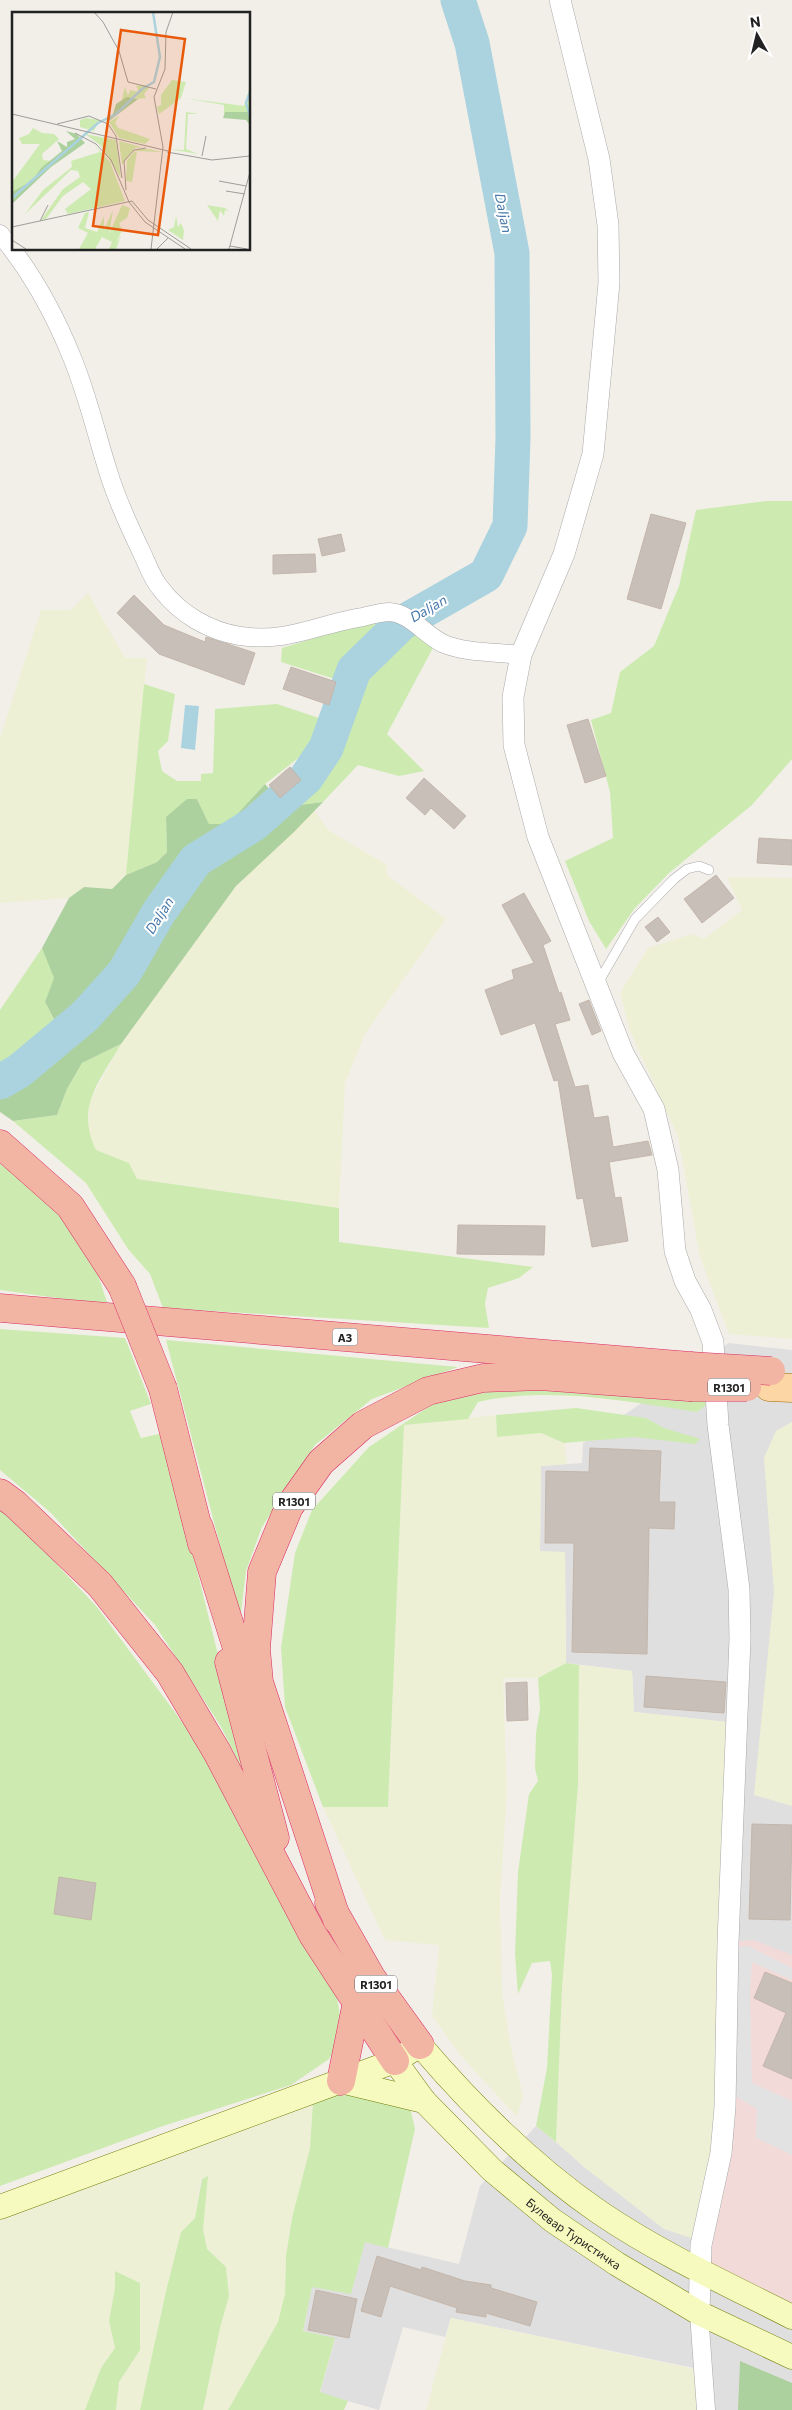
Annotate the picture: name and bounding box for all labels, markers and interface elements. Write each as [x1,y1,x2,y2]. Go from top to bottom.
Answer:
north arrow [732,10,782,60]
inset map [12,12,250,250]
text: N [749,12,762,31]
water label: Daljan [492,192,516,234]
water label: Daljan [406,591,450,625]
water label: Daljan [141,893,177,937]
road number: A3 [332,1328,358,1345]
road number: R1301 [708,1378,750,1395]
road number: R1301 [273,1492,315,1510]
road number: R1301 [355,1976,397,1992]
street label: Булевар Туристичка [524,2195,624,2272]

